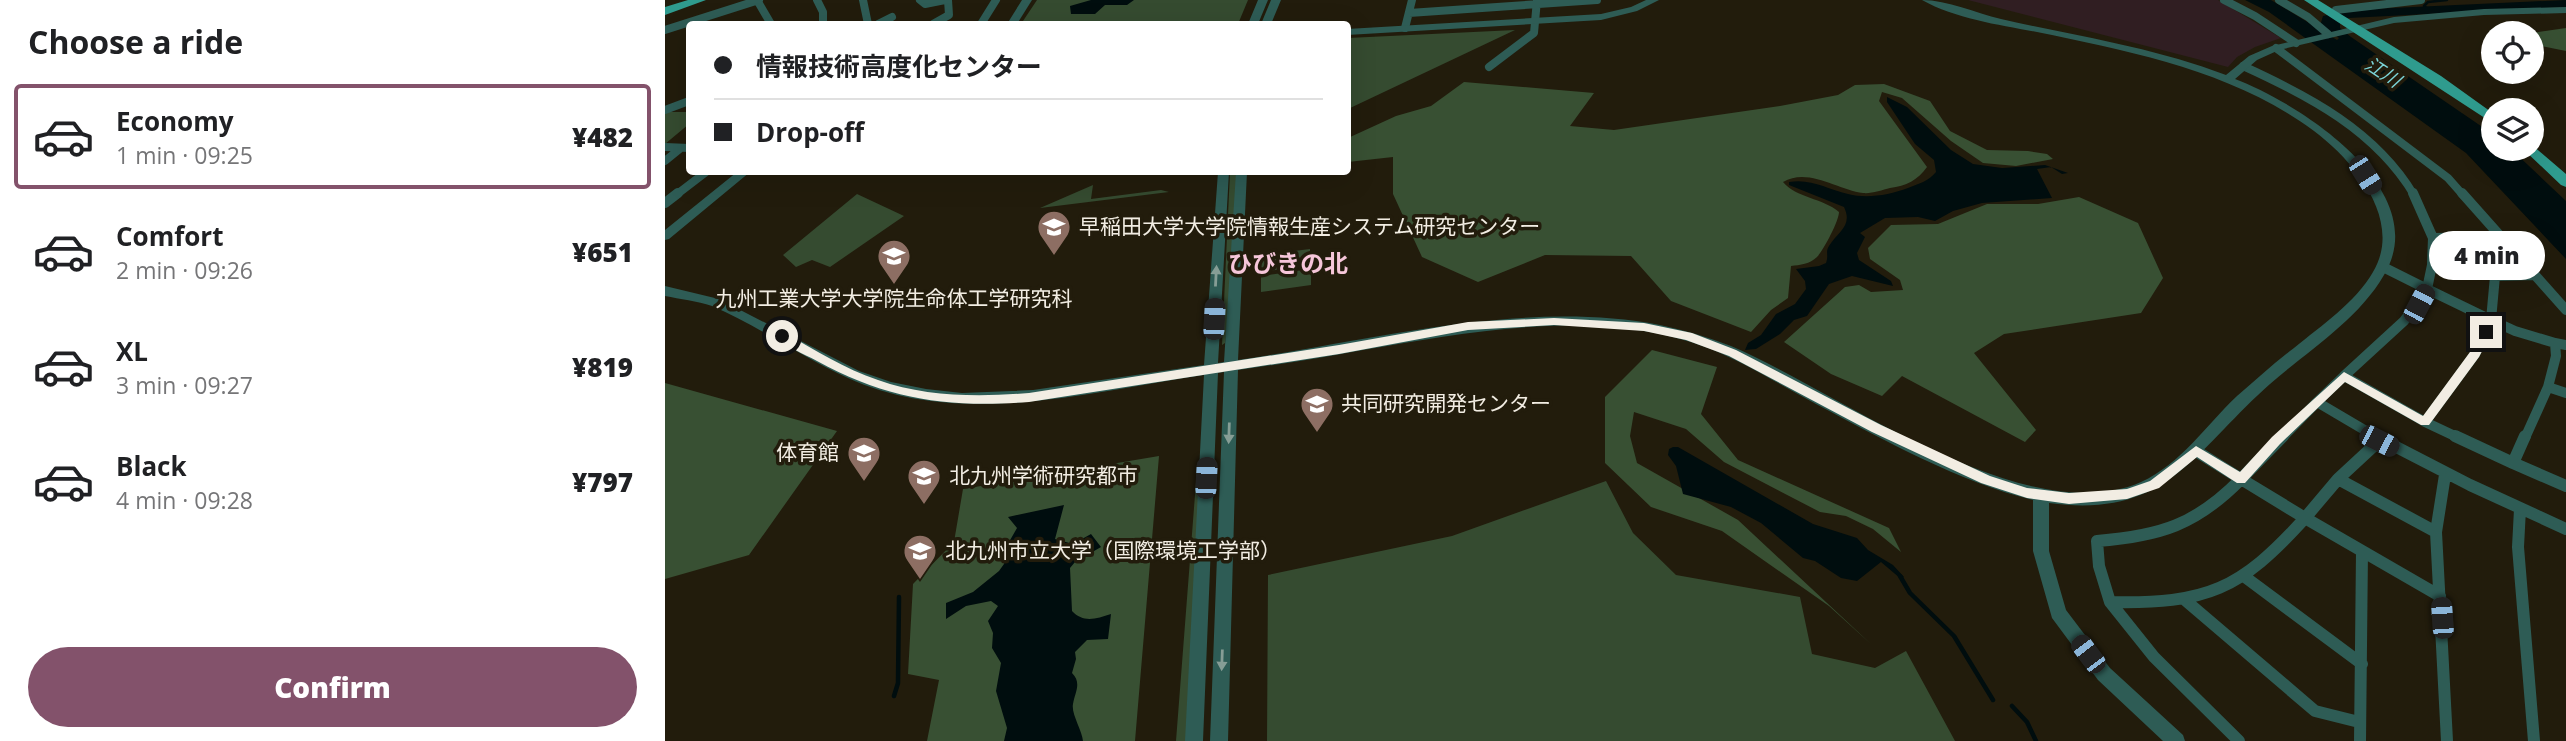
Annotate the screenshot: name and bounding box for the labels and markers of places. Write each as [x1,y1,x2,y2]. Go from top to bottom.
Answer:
school or university icon: 早稲田大学大学院情報生産システム研究センター [1035,208,1073,257]
place label: 早稲田大学大学院情報生産システム研究センター [1079,212,1540,240]
school or university icon: 九州工業大学大学院生命体工学研究科 [875,237,913,286]
place label: 九州工業大学大学院生命体工学研究科 [716,284,1073,312]
school or university icon: 共同研究開発センター [1298,385,1336,434]
place label: 共同研究開発センター [1341,389,1551,417]
school or university icon: 体育館 [845,434,883,483]
place label: 体育館 [776,438,839,466]
school or university icon: 北九州学術研究都市 [905,457,943,506]
place label: 北九州学術研究都市 [949,461,1138,489]
school or university icon: 北九州市立大学（国際環境工学部） [901,532,939,581]
place label: 北九州市立大学（国際環境工学部） [945,536,1281,564]

